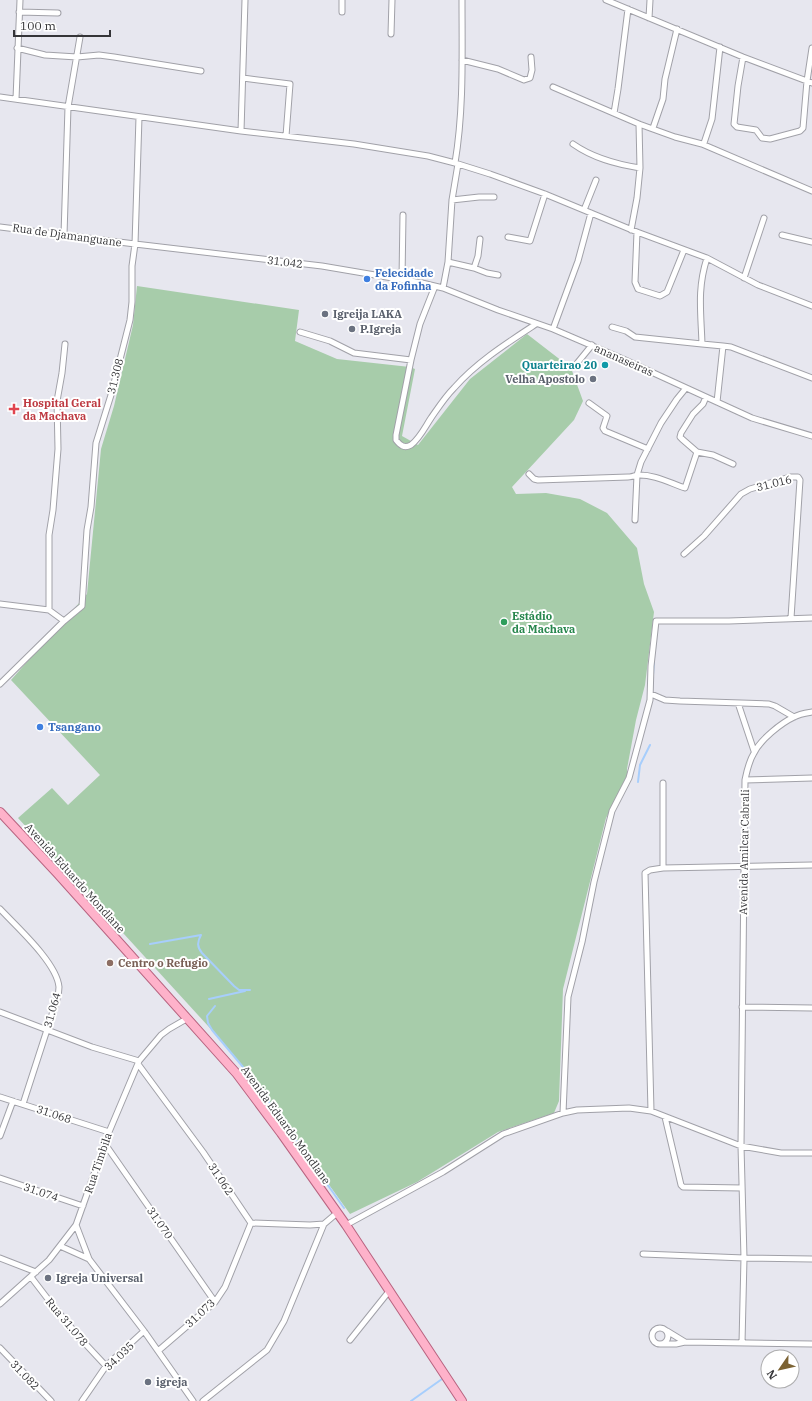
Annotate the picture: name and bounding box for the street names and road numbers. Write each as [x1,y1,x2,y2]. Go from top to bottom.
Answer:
street label: Rua de Djamanguane [11,220,123,250]
street label: 31.042 [266,253,304,271]
street label: ananaseiras [592,341,656,379]
street label: 31.308 [104,357,126,395]
street label: 31.016 [755,472,793,494]
street label: Avenida Amilcar Cabrali [736,789,752,915]
street label: Avenida Eduardo Mondlane [22,820,128,936]
street label: 31.064 [40,990,64,1029]
street label: Avenida Eduardo Mondlane [238,1063,334,1187]
street label: 31.068 [35,1102,73,1126]
street label: Rua Timbila [81,1131,115,1195]
street label: 31.062 [205,1160,237,1198]
street label: 31.074 [22,1180,61,1205]
street label: 31.070 [144,1204,176,1242]
street label: Rua 31.078 [43,1295,91,1349]
street label: 31.073 [182,1296,218,1330]
street label: 34.035 [101,1338,137,1374]
street label: 31.082 [7,1357,43,1393]

